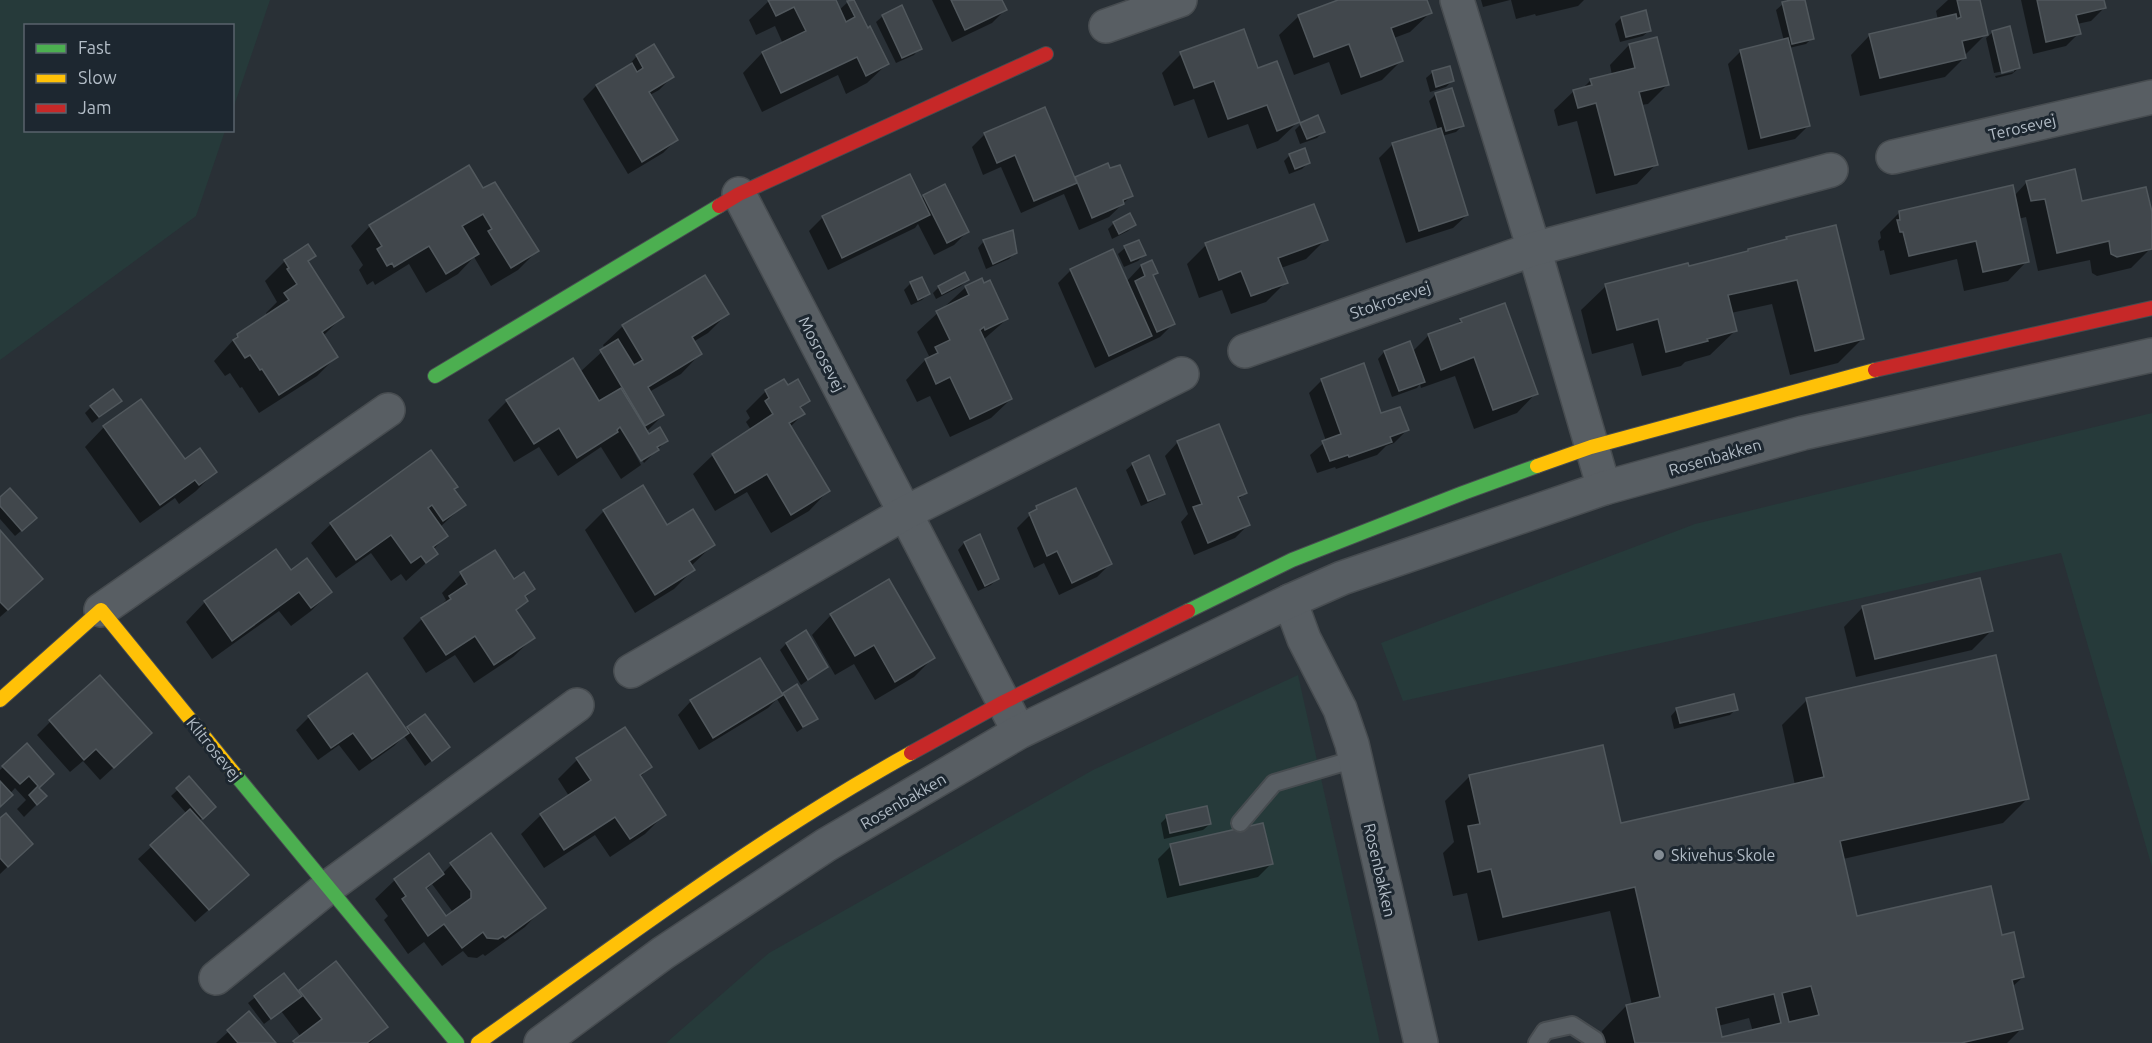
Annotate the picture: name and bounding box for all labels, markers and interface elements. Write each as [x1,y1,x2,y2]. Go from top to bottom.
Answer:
legend [24,24,234,132]
text: Fast [78,37,111,57]
text: Slow [78,67,117,87]
text: Jam [78,97,112,117]
street label: Terosevej [1987,111,2057,143]
street label: Stokrosevej [1347,278,1433,322]
street label: Mosrosevej [795,313,849,395]
street label: Rosenbakken [1667,435,1763,479]
street label: Klitrosevej [183,714,245,784]
street label: Rosenbakken [857,769,949,833]
street label: Rosenbakken [1360,821,1400,919]
place label: Skivehus Skole [1671,846,1775,864]
marker: Skivehus Skole [1652,848,1666,862]

